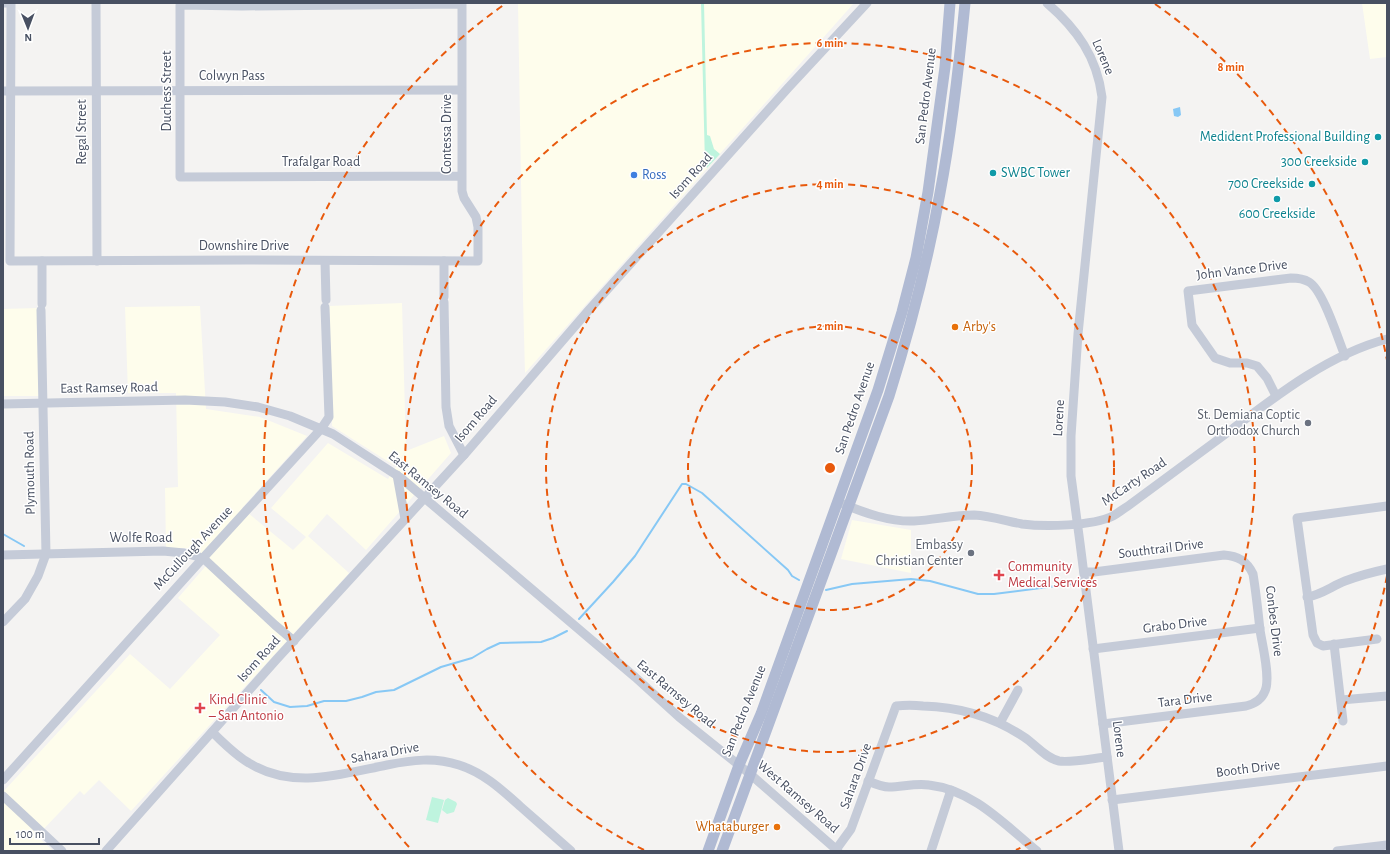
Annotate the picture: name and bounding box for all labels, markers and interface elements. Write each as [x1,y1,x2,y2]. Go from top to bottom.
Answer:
north arrow [8,8,48,48]
text: N [24,32,32,43]
text: 6 min [817,37,843,49]
street label: Lorene [1089,37,1117,77]
street label: San Pedro Avenue [913,47,939,145]
street label: Duchess Street [160,50,174,131]
text: 8 min [1218,61,1244,73]
street label: Colwyn Pass [199,69,265,83]
street label: Contessa Drive [440,94,454,174]
street label: Regal Street [75,99,89,165]
place label: Medident Professional Building [1200,130,1370,144]
marker: Medident Professional Building [1373,132,1383,142]
street label: Isom Road [667,150,715,202]
street label: Trafalgar Road [282,155,360,169]
place label: 300 Creekside [1281,155,1357,169]
marker: 300 Creekside [1360,157,1370,167]
place label: SWBC Tower [1001,166,1071,180]
place label: Ross [642,168,667,182]
marker: SWBC Tower [988,168,998,178]
marker: Ross [629,170,639,180]
place label: 700 Creekside [1228,177,1304,191]
text: 4 min [816,178,844,190]
marker: 700 Creekside [1307,179,1317,189]
marker: 600 Creekside [1272,194,1282,204]
place label: 600 Creekside [1239,207,1315,221]
street label: Downshire Drive [199,239,289,253]
street label: John Vance Drive [1196,257,1288,283]
text: 2 min [817,320,843,332]
place label: Arby's [963,320,996,334]
marker: Arby's [950,322,960,332]
street label: San Pedro Avenue [833,360,877,456]
street label: East Ramsey Road [60,380,158,396]
street label: Isom Road [452,393,500,445]
street label: Lorene [1051,399,1067,437]
place label: St. Demiana Coptic Orthodox Church [1197,408,1301,438]
marker: St. Demiana Coptic Orthodox Church [1303,418,1313,428]
street label: Plymouth Road [22,431,38,515]
street label: East Ramsey Road [386,449,470,521]
street label: McCarty Road [1099,455,1169,509]
centre of rings [823,461,837,475]
street label: McCullough Avenue [151,504,235,592]
street label: Wolfe Road [110,531,172,545]
street label: Southtrail Drive [1118,537,1204,561]
place label: Embassy Christian Center [876,538,963,568]
marker: Embassy Christian Center [966,548,976,558]
place label: Community Medical Services [1008,560,1097,590]
marker: Community Medical Services [993,569,1005,581]
street label: Conbes Drive [1263,585,1285,657]
street label: Grabo Drive [1142,614,1208,636]
street label: Isom Road [235,633,283,685]
street label: East Ramsey Road [634,657,718,731]
street label: San Pedro Avenue [719,663,769,759]
street label: Tara Drive [1157,690,1213,710]
place label: Kind Clinic – San Antonio [208,693,284,723]
marker: Kind Clinic – San Antonio [194,702,206,714]
street label: Lorene [1110,720,1128,758]
street label: Sahara Drive [350,740,420,766]
street label: Sahara Drive [838,741,874,811]
street label: West Ramsey Road [755,758,841,836]
street label: Booth Drive [1215,758,1281,780]
scale bar [10,820,99,846]
place label: Whataburger [695,820,769,834]
marker: Whataburger [772,822,782,832]
text: 100 m [16,828,44,840]

